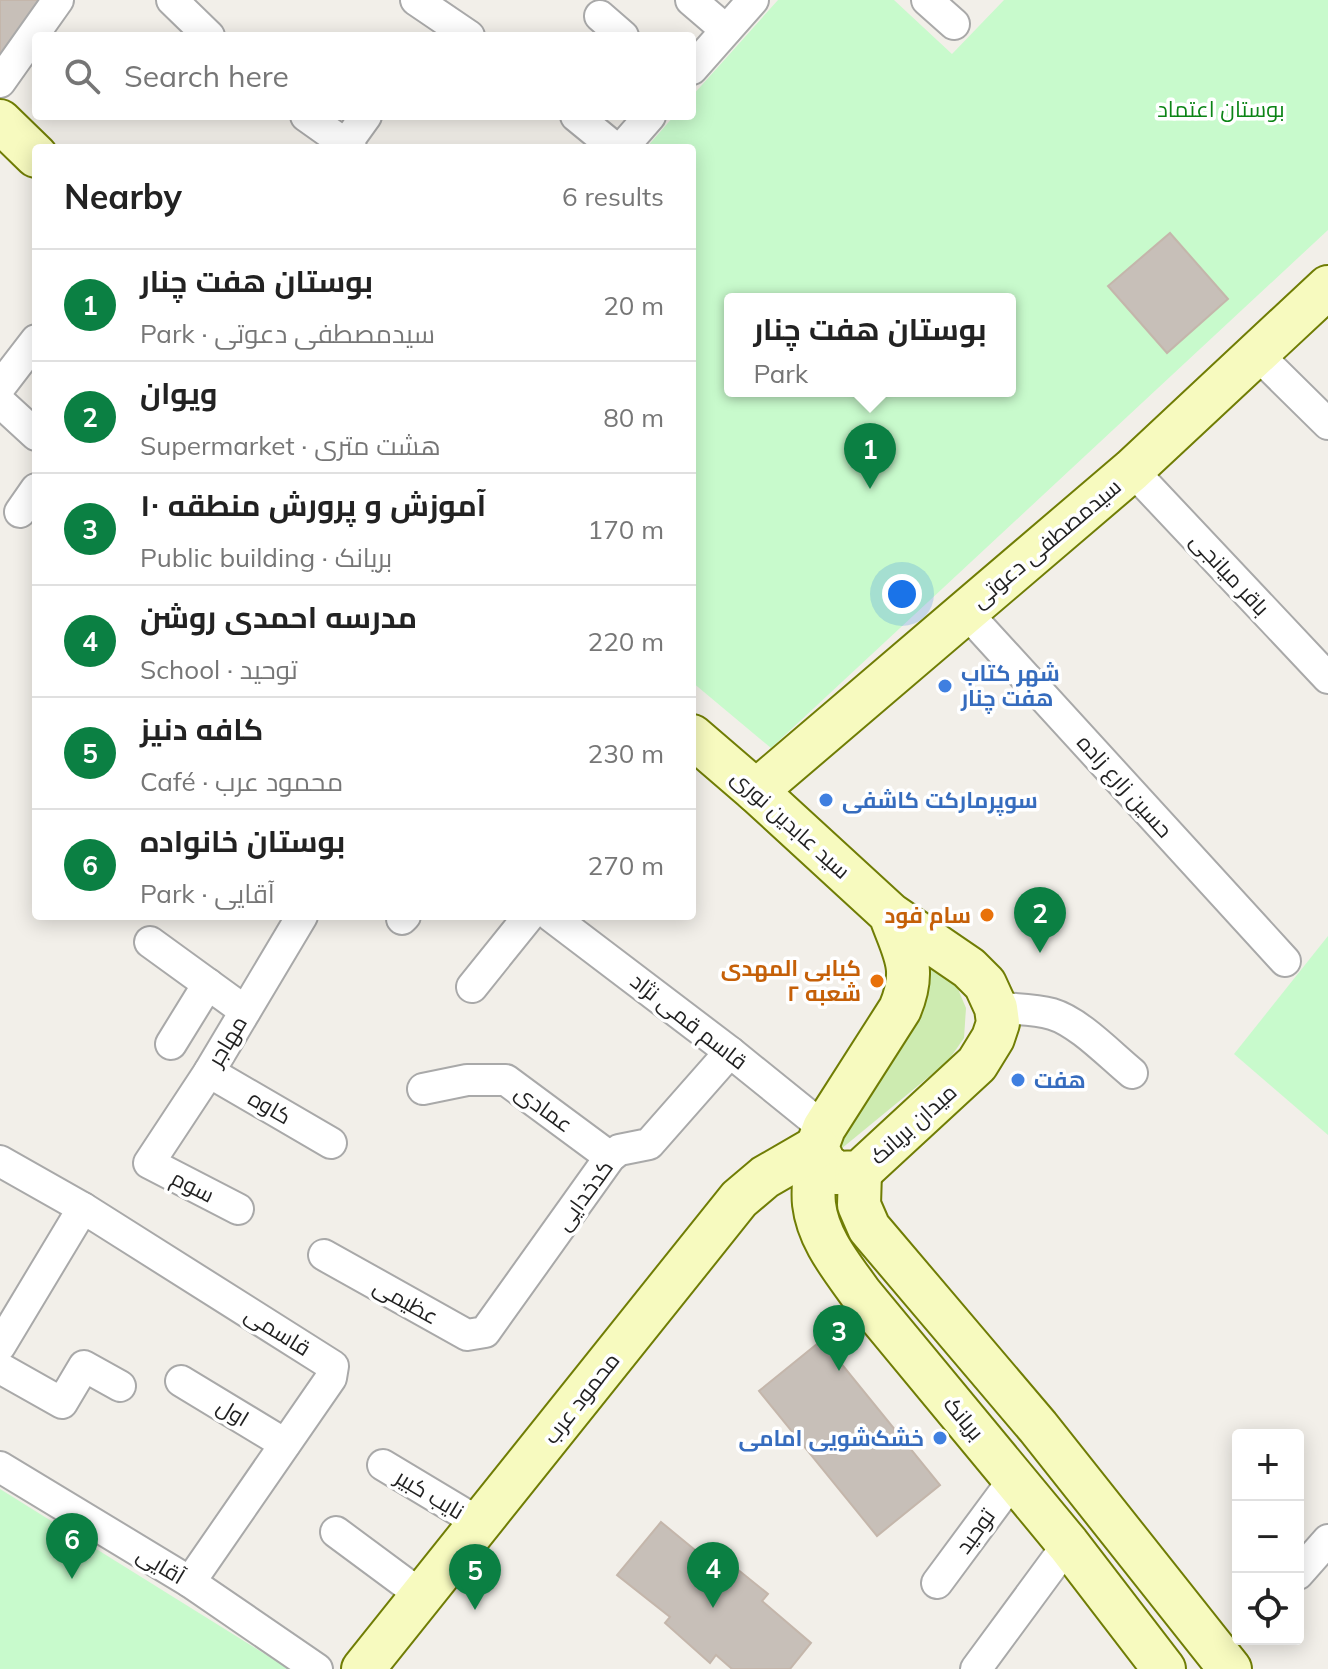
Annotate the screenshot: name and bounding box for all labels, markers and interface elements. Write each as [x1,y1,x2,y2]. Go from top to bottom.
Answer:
search box [32,32,696,120]
icon: search [60,54,104,98]
text: Search here [124,57,289,95]
park label: بوستان اعتماد [1157,95,1285,123]
text: Nearby [64,175,182,218]
text: 6 results [562,180,664,213]
text: بوستان هفت چنار [140,262,373,300]
text: 1 [82,289,98,322]
text: 20 m [603,289,664,322]
popup [724,293,1016,397]
text: بوستان هفت چنار [753,310,987,348]
text: Park · سیدمصطفی دعوتی [140,317,435,350]
text: Park [753,357,808,390]
text: ویوان [140,374,217,412]
text: 2 [82,401,98,434]
text: 80 m [603,401,664,434]
pin: 1 [844,423,896,489]
text: Supermarket · هشت متری [140,429,441,462]
street label: سیدمصطفی دعوتی [965,472,1127,614]
text: آموزش و پرورش منطقه ۱۰ [140,486,486,524]
text: 3 [82,513,98,546]
text: 170 m [588,513,664,546]
street label: باقر میانجی [1184,527,1276,621]
text: Public building · بریانک [140,541,392,574]
your location [882,574,922,614]
text: مدرسه احمدی روشن [140,598,417,636]
text: 4 [82,625,98,658]
text: 220 m [588,625,664,658]
text: School · توحید [140,653,298,686]
place label: شهر کتاب هفت چنار [960,659,1060,714]
marker: شهر کتاب هفت چنار [936,677,954,695]
text: کافه دنیز [140,710,263,748]
street label: حسین زارع زاده [1071,729,1179,844]
text: 5 [82,737,98,770]
text: 230 m [588,737,664,770]
street label: سید عابدین نوری [726,763,856,885]
text: Café · محمود عرب [140,765,343,798]
place label: سوپرمارکت کاشفی [842,786,1038,816]
marker: سوپرمارکت کاشفی [817,791,835,809]
text: بوستان خانواده [140,822,345,860]
text: 6 [82,849,98,882]
text: 270 m [588,849,664,882]
text: Park · آقایی [140,877,275,910]
pin: 2 [1014,887,1066,953]
place label: سام فود [885,901,971,931]
marker: سام فود [978,906,996,924]
place label: کبابی المهدی شعبه ۲ [721,954,861,1007]
street label: قاسم قمی نژاد [624,967,753,1077]
marker: کبابی المهدی شعبه ۲ [868,972,886,990]
street label: مهاجر [200,1011,253,1073]
place label: هفت [1034,1066,1086,1094]
marker: هفت [1009,1071,1027,1089]
street label: عمادی [510,1078,578,1138]
street label: میدان بریانک [864,1078,962,1170]
street label: کاوه [243,1084,297,1130]
street label: کدخدایی [549,1154,619,1236]
street label: سوم [166,1163,219,1210]
street label: عظیمی [368,1272,444,1330]
street label: قاسمی [240,1300,316,1362]
pin: 3 [813,1305,865,1371]
street label: محمود عرب [537,1347,625,1449]
street label: بریانک [938,1390,990,1446]
street label: اول [212,1392,254,1432]
place label: خشک‌شویی امامی [738,1424,924,1452]
marker: خشک‌شویی امامی [931,1429,949,1447]
map controls [1232,1429,1304,1645]
button: + [1232,1429,1304,1501]
street label: نایب کبیر [389,1462,469,1525]
button: − [1232,1501,1304,1573]
street label: توحید [949,1503,1001,1559]
pin: 6 [46,1513,98,1579]
street label: آقایی [132,1540,190,1590]
pin: 4 [687,1542,739,1608]
pin: 5 [449,1544,501,1610]
button: locate [1232,1573,1304,1645]

